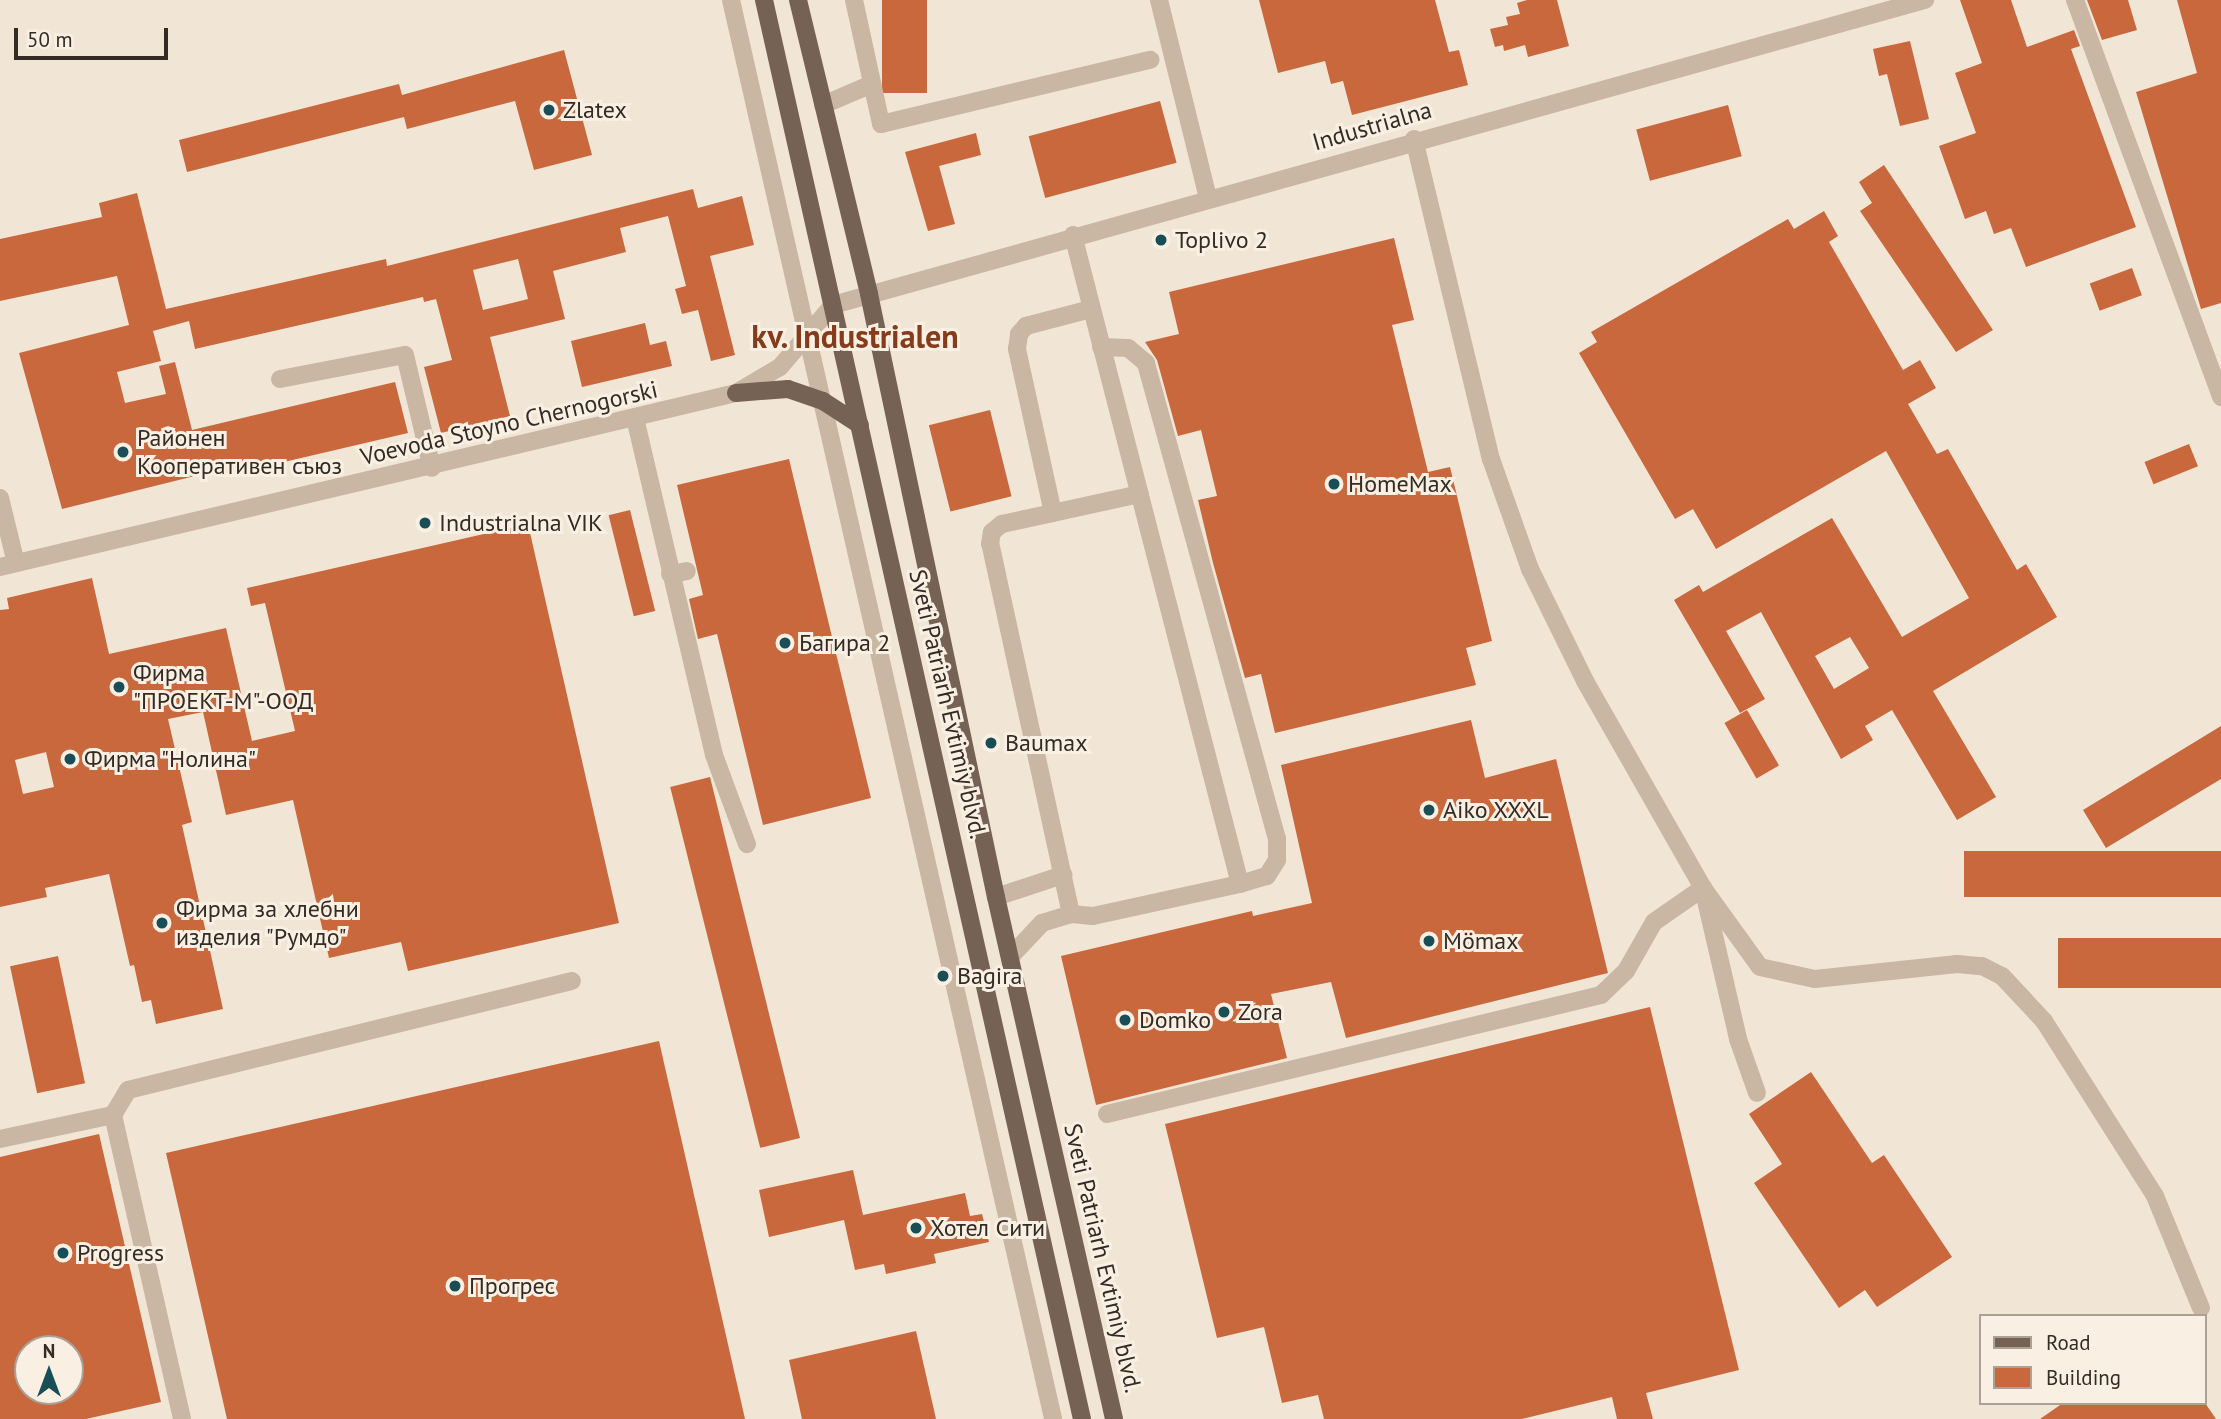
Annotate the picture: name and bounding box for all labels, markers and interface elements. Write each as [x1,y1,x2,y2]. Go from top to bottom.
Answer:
scale bar [18,14,172,58]
text: 50 m [27,26,73,53]
street label: Industrialna [1309,95,1435,157]
place label: Zlatex [563,96,627,124]
marker: Zlatex [541,102,557,118]
place label: Toplivo 2 [1175,226,1268,254]
marker: Toplivo 2 [1153,232,1169,248]
district label: kv. Industrialen [750,317,960,355]
street label: Voevoda Stoyno Chernogorski [358,375,660,471]
place label: Районен Кооперативен съюз [137,424,342,480]
marker: Районен Кооперативен съюз [115,444,131,460]
place label: HomeMax [1348,470,1452,498]
marker: HomeMax [1326,476,1342,492]
place label: Industrialna VIK [439,509,603,537]
marker: Industrialna VIK [417,515,433,531]
street label: Sveti Patriarh Evtimiy blvd. [903,566,993,842]
place label: Багира 2 [799,629,890,657]
marker: Багира 2 [777,635,793,651]
place label: Фирма "ПРОЕКТ-М"-ООД [133,659,314,715]
marker: Фирма "ПРОЕКТ-М"-ООД [111,679,127,695]
place label: Baumax [1005,729,1088,757]
marker: Baumax [983,735,999,751]
place label: Фирма "Нолина" [84,745,258,773]
marker: Фирма "Нолина" [62,751,78,767]
place label: Aiko XXXL [1443,796,1549,824]
marker: Aiko XXXL [1421,802,1437,818]
place label: Фирма за хлебни изделия "Румдо" [176,895,359,951]
marker: Фирма за хлебни изделия "Румдо" [154,915,170,931]
place label: Mömax [1443,927,1519,955]
marker: Mömax [1421,933,1437,949]
place label: Bagira [957,962,1022,990]
marker: Bagira [935,968,951,984]
place label: Zora [1238,998,1283,1026]
marker: Zora [1216,1004,1232,1020]
place label: Domko [1139,1006,1211,1034]
marker: Domko [1117,1012,1133,1028]
street label: Sveti Patriarh Evtimiy blvd. [1058,1120,1148,1396]
place label: Хотел Сити [930,1214,1045,1242]
marker: Хотел Сити [908,1220,924,1236]
place label: Progress [77,1239,164,1267]
marker: Progress [55,1245,71,1261]
place label: Прогрес [469,1272,555,1300]
marker: Прогрес [447,1278,463,1294]
legend [1980,1314,2207,1405]
text: Road [2046,1329,2090,1356]
north arrow [14,1335,84,1405]
text: N [43,1339,55,1363]
text: Building [2046,1364,2121,1391]

